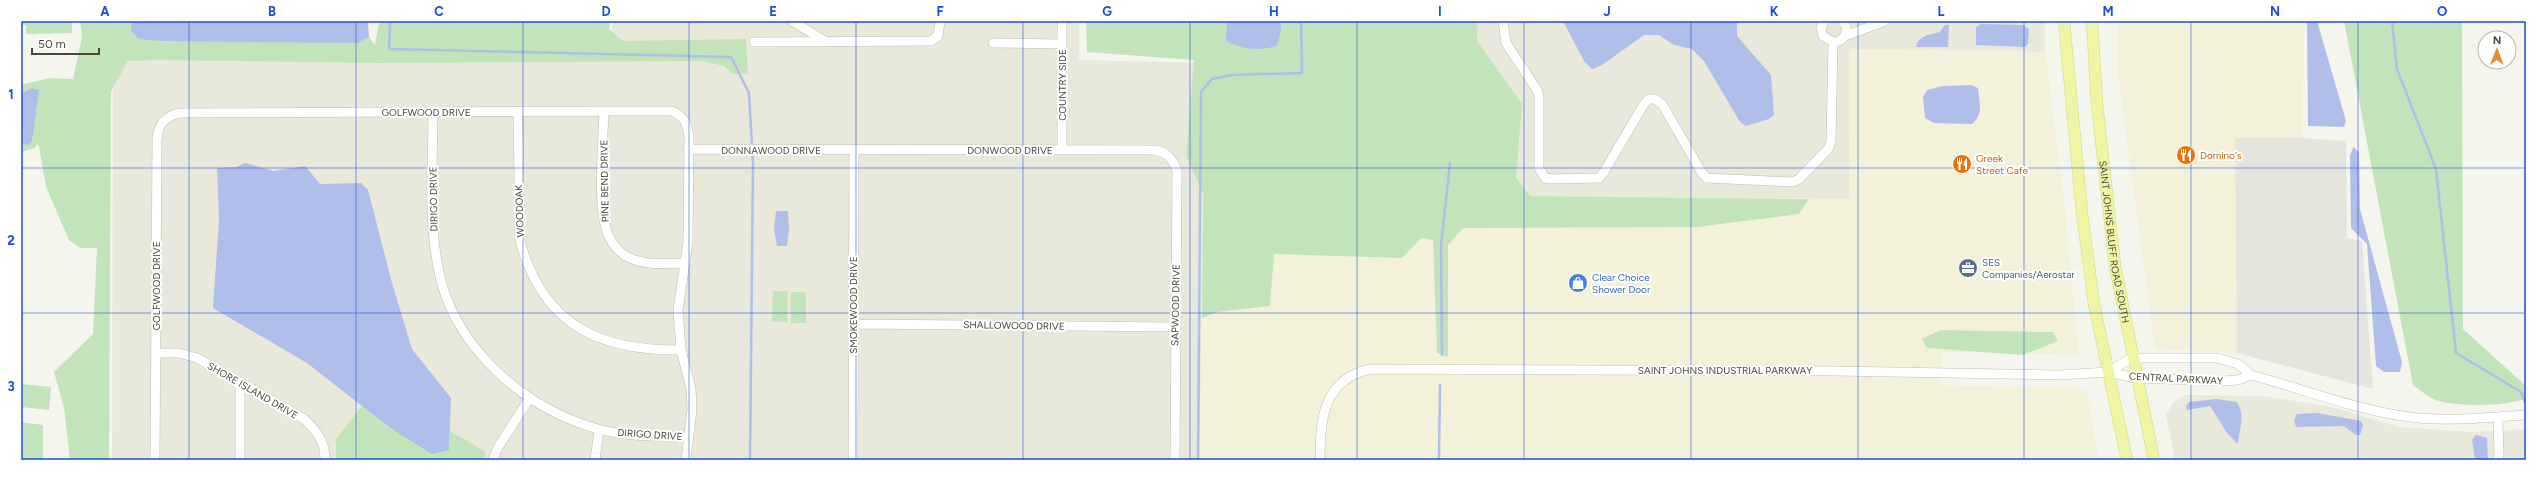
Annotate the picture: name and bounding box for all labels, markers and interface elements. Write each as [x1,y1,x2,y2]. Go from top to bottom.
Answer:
text: A [100,4,110,19]
text: B [268,4,276,19]
text: C [434,4,444,19]
text: D [601,4,611,19]
text: E [769,4,777,19]
text: F [936,4,944,19]
text: G [1102,4,1112,19]
text: H [1269,4,1279,19]
text: I [1438,4,1442,19]
text: J [1603,4,1611,19]
text: K [1770,4,1779,19]
text: L [1938,4,1945,19]
text: M [2102,4,2114,19]
text: N [2270,4,2280,19]
text: O [2437,4,2447,19]
scale bar [32,30,99,56]
north arrow [2477,30,2517,70]
text: N [2493,34,2502,47]
text: 50 m [38,37,66,51]
street label: COUNTRY SIDE [1056,49,1069,121]
text: 1 [8,87,14,102]
street label: GOLFWOOD DRIVE [381,106,471,119]
street label: PINE BEND DRIVE [597,140,612,222]
street label: DONNAWOOD DRIVE [721,144,821,157]
street label: DONWOOD DRIVE [967,144,1053,157]
restaurant icon: Domino's [2175,144,2197,166]
place label: Domino's [2200,149,2242,162]
place label: Greek Street Cafe [1976,152,2028,177]
restaurant icon: Greek Street Cafe [1951,153,1973,175]
street label: SAINT JOHNS BLUFF ROAD SOUTH [2096,160,2132,324]
street label: DIRIGO DRIVE [426,166,441,232]
street label: WOODOAK [512,184,527,238]
text: 2 [7,233,15,248]
street label: GOLFWOOD DRIVE [150,241,163,331]
street label: SMOKEWOOD DRIVE [847,256,860,354]
place label: SES Companies/Aerostar [1982,256,2075,281]
office icon: SES Companies/Aerostar [1957,257,1979,279]
street label: SAPWOOD DRIVE [1168,264,1183,346]
place label: Clear Choice Shower Door [1592,271,1651,296]
shop icon: Clear Choice Shower Door [1567,272,1589,294]
street label: SHALLOWOOD DRIVE [963,318,1065,333]
street label: SHORE ISLAND DRIVE [205,359,301,422]
street label: SAINT JOHNS INDUSTRIAL PARKWAY [1638,364,1812,377]
street label: CENTRAL PARKWAY [2129,370,2223,387]
text: 3 [7,379,15,394]
street label: DIRIGO DRIVE [617,426,683,443]

